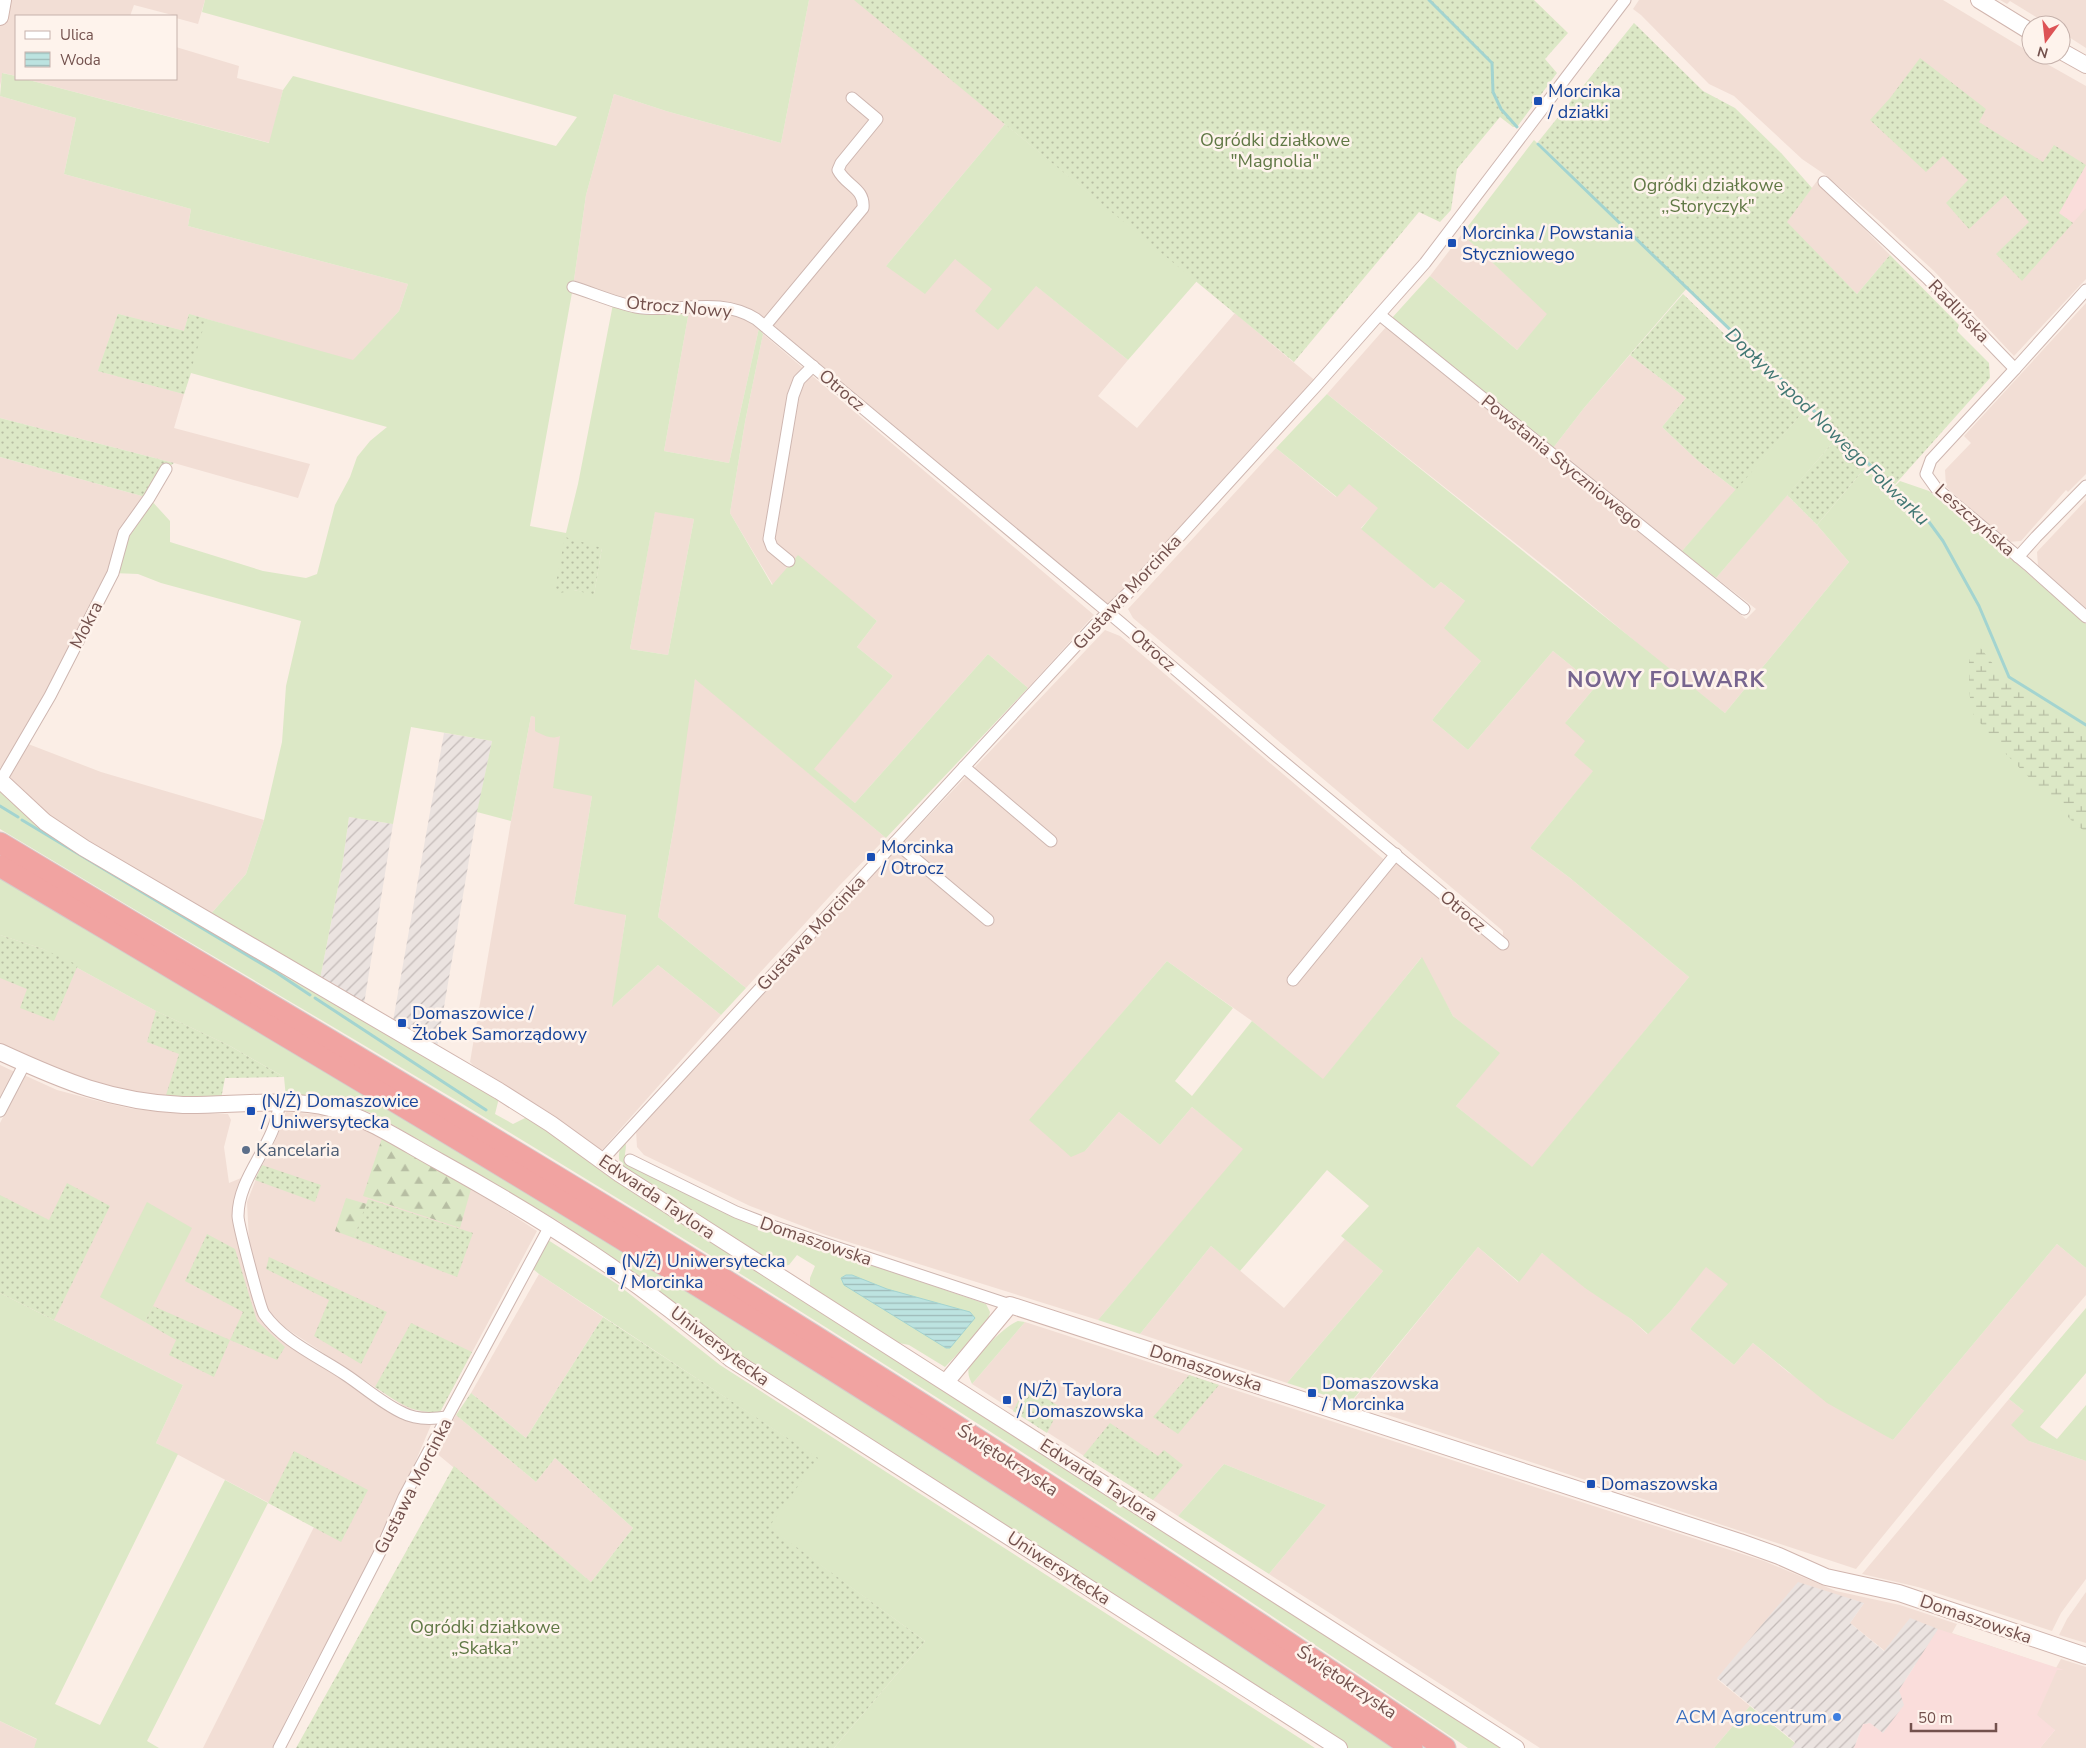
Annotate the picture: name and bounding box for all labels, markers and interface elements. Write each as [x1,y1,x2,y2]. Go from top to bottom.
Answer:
legend [15,15,178,80]
north arrow [2021,15,2071,65]
text: Ulica [60,25,94,45]
text: N [2035,42,2050,63]
text: Woda [60,50,101,70]
place label: Morcinka / działki [1547,79,1621,124]
marker: Morcinka / działki [1532,95,1544,107]
park label: Ogródki działkowe "Magnolia" [1200,128,1350,173]
park label: Ogródki działkowe ,,Storyczyk" [1633,173,1783,218]
place label: Morcinka / Powstania Styczniowego [1462,221,1633,266]
marker: Morcinka / Powstania Styczniowego [1446,237,1458,249]
street label: Radlińska [1923,274,1995,348]
street label: Otrocz Nowy [625,290,733,324]
water label: Dopływ spod Nowego Folwarku [1719,322,1935,531]
street label: Otrocz [814,364,870,416]
street label: Powstania Styczniowego [1476,389,1648,535]
street label: Leszczyńska [1930,478,2020,562]
street label: Gustawa Morcinka [1067,529,1187,655]
street label: Mokra [64,597,108,653]
street label: Otrocz [1125,624,1181,676]
district label: NOWY FOLWARK [1567,665,1765,695]
place label: Morcinka / Otrocz [880,835,954,880]
marker: Morcinka / Otrocz [865,851,877,863]
street label: Gustawa Morcinka [751,870,871,996]
street label: Otrocz [1435,885,1491,937]
place label: Domaszowice / Żłobek Samorządowy [412,1001,588,1046]
marker: Domaszowice / Żłobek Samorządowy [396,1017,408,1029]
place label: (N/Ż) Domaszowice / Uniwersytecka [260,1089,419,1134]
marker: (N/Ż) Domaszowice / Uniwersytecka [245,1105,257,1117]
place label: Kancelaria [256,1138,340,1162]
marker: Kancelaria [240,1144,252,1156]
street label: Edwarda Taylora [594,1149,720,1245]
street label: Domaszowska [757,1211,875,1271]
place label: (N/Ż) Uniwersytecka / Morcinka [620,1249,786,1294]
marker: (N/Ż) Uniwersytecka / Morcinka [605,1265,617,1277]
street label: Uniwersytecka [665,1301,775,1391]
street label: Domaszowska [1147,1339,1265,1397]
place label: Domaszowska / Morcinka [1321,1371,1439,1416]
place label: (N/Ż) Taylora / Domaszowska [1016,1378,1144,1423]
marker: Domaszowska / Morcinka [1306,1387,1318,1399]
marker: (N/Ż) Taylora / Domaszowska [1001,1394,1013,1406]
street label: Gustawa Morcinka [368,1414,458,1558]
street label: Świętokrzyska [953,1418,1063,1502]
street label: Edwarda Taylora [1036,1433,1162,1527]
place label: Domaszowska [1601,1472,1718,1496]
marker: Domaszowska [1585,1478,1597,1490]
street label: Uniwersytecka [1003,1526,1115,1610]
street label: Domaszowska [1917,1589,2035,1649]
park label: Ogródki działkowe „Skałka” [410,1615,560,1660]
street label: Świętokrzyska [1292,1640,1402,1724]
scale bar [1911,1700,1996,1732]
place label: ACM Agrocentrum [1676,1705,1827,1729]
text: 50 m [1918,1708,1953,1728]
marker: ACM Agrocentrum [1831,1711,1843,1723]

